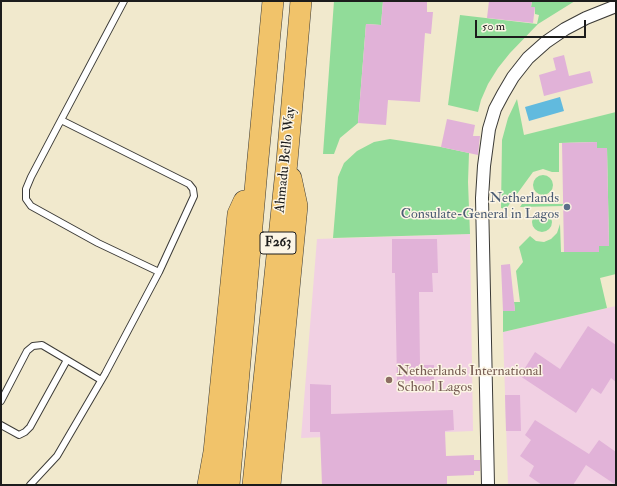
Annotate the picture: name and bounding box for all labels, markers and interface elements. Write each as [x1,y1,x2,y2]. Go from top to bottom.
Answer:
scale bar [477,12,588,38]
text: 50 m [482,19,505,34]
street label: Ahmadu Bello Way [272,106,300,214]
place label: Netherlands Consulate-General in Lagos [401,191,559,224]
marker: Netherlands Consulate-General in Lagos [562,202,572,212]
road number: F263 [260,232,296,254]
place label: Netherlands International School Lagos [397,364,542,396]
marker: Netherlands International School Lagos [384,375,394,385]

